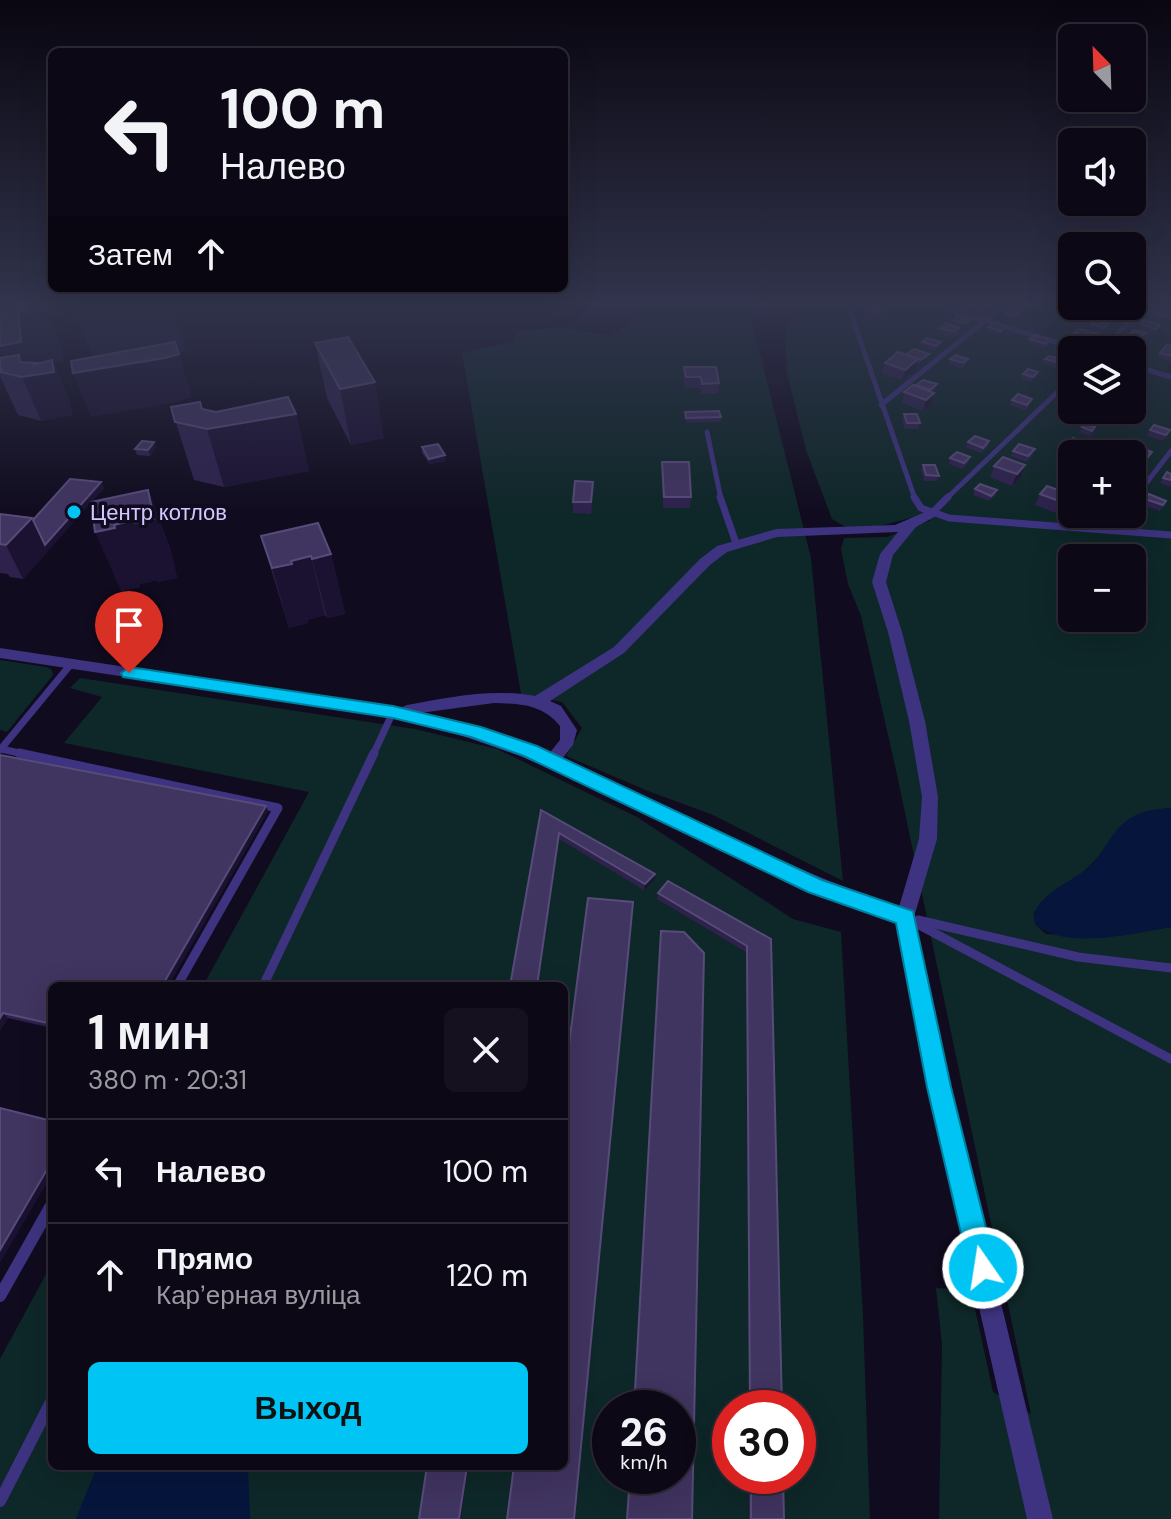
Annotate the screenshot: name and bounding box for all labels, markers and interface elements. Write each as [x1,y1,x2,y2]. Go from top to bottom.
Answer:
north arrow [1058,24,1146,112]
map controls [1058,24,1146,632]
text: 100 m [220,72,385,145]
icon: left [88,80,192,184]
button: sound [1058,128,1146,216]
text: Налево [220,143,346,190]
icon: ahead [189,232,233,276]
button: search [1058,232,1146,320]
text: Затем [88,235,173,274]
button: layers [1058,336,1146,424]
button: + [1058,440,1146,528]
place label: Центр котлов [90,498,227,527]
marker: Центр котлов [65,503,83,521]
button: − [1058,544,1146,632]
pin [95,591,163,673]
icon: arrive [107,603,151,647]
text: 1 мин [88,1001,211,1064]
button: close [444,1008,528,1092]
text: 380 m · 20:31 [88,1063,247,1097]
icon: left [88,1149,132,1193]
text: Налево [156,1152,266,1191]
text: 100 m [443,1152,528,1191]
position arrow [941,1226,1025,1310]
text: Прямо [156,1239,253,1278]
icon: ahead [88,1253,132,1297]
text: 120 m [446,1256,528,1295]
text: Карʼерная вуліца [156,1278,361,1312]
button: Выход [88,1362,528,1454]
speed limit sign: 30 [712,1390,816,1494]
text: 26 [620,1406,668,1458]
text: km/h [620,1449,668,1475]

